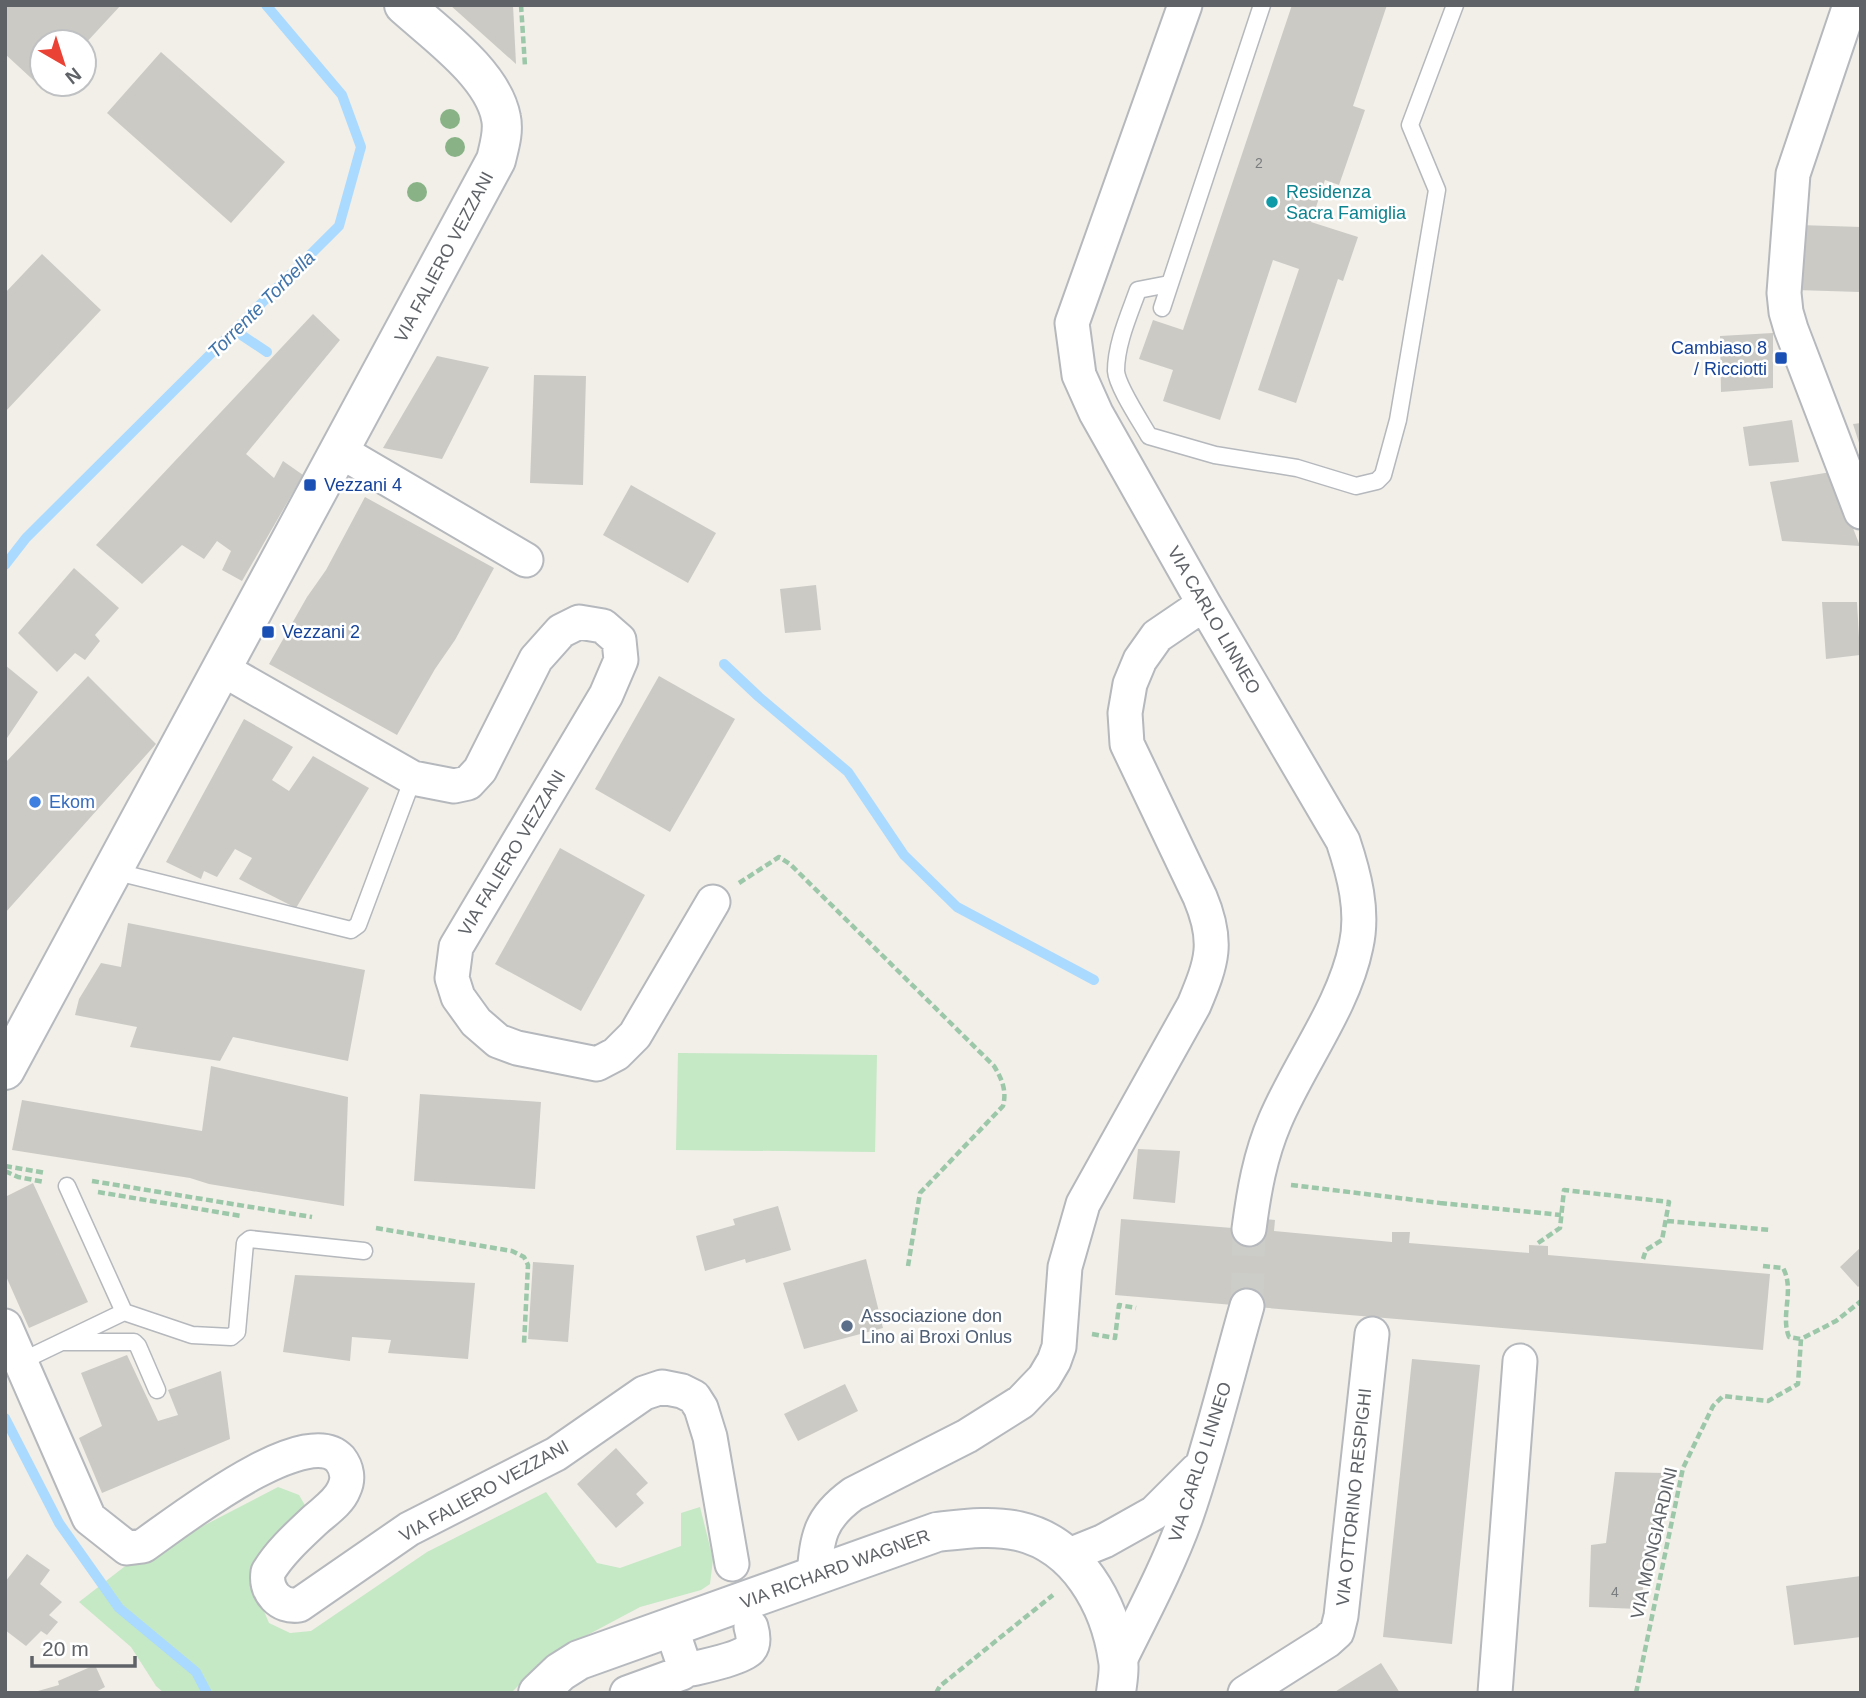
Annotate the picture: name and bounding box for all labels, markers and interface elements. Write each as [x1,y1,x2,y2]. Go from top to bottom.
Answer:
north arrow [28,28,98,98]
text: N [61,63,85,88]
house number: 2 [1255,155,1263,171]
street label: VIA FALIERO VEZZANI [391,168,497,346]
place label: Residenza Sacra Famiglia [1286,182,1407,223]
marker: Residenza Sacra Famiglia [1264,194,1280,210]
water label: Torrente Torbella [204,247,319,362]
place label: Cambiaso 8 / Ricciotti [1671,338,1767,379]
marker: Cambiaso 8 / Ricciotti [1773,350,1789,366]
place label: Vezzani 4 [324,475,402,495]
marker: Vezzani 4 [302,477,318,493]
street label: VIA CARLO LINNEO [1164,543,1264,697]
place label: Vezzani 2 [282,622,360,642]
marker: Vezzani 2 [260,624,276,640]
street label: VIA FALIERO VEZZANI [454,766,570,940]
place label: Ekom [49,792,95,812]
marker: Ekom [27,794,43,810]
place label: Associazione don Lino ai Broxi Onlus [861,1306,1012,1347]
marker: Associazione don Lino ai Broxi Onlus [839,1318,855,1334]
street label: VIA CARLO LINNEO [1165,1379,1235,1545]
street label: VIA OTTORINO RESPIGHI [1333,1387,1375,1607]
street label: VIA FALIERO VEZZANI [396,1436,572,1546]
street label: VIA MONGIARDINI [1627,1465,1681,1621]
street label: VIA RICHARD WAGNER [737,1525,933,1613]
house number: 4 [1611,1584,1619,1600]
scale bar [32,1624,135,1668]
text: 20 m [42,1637,89,1660]

